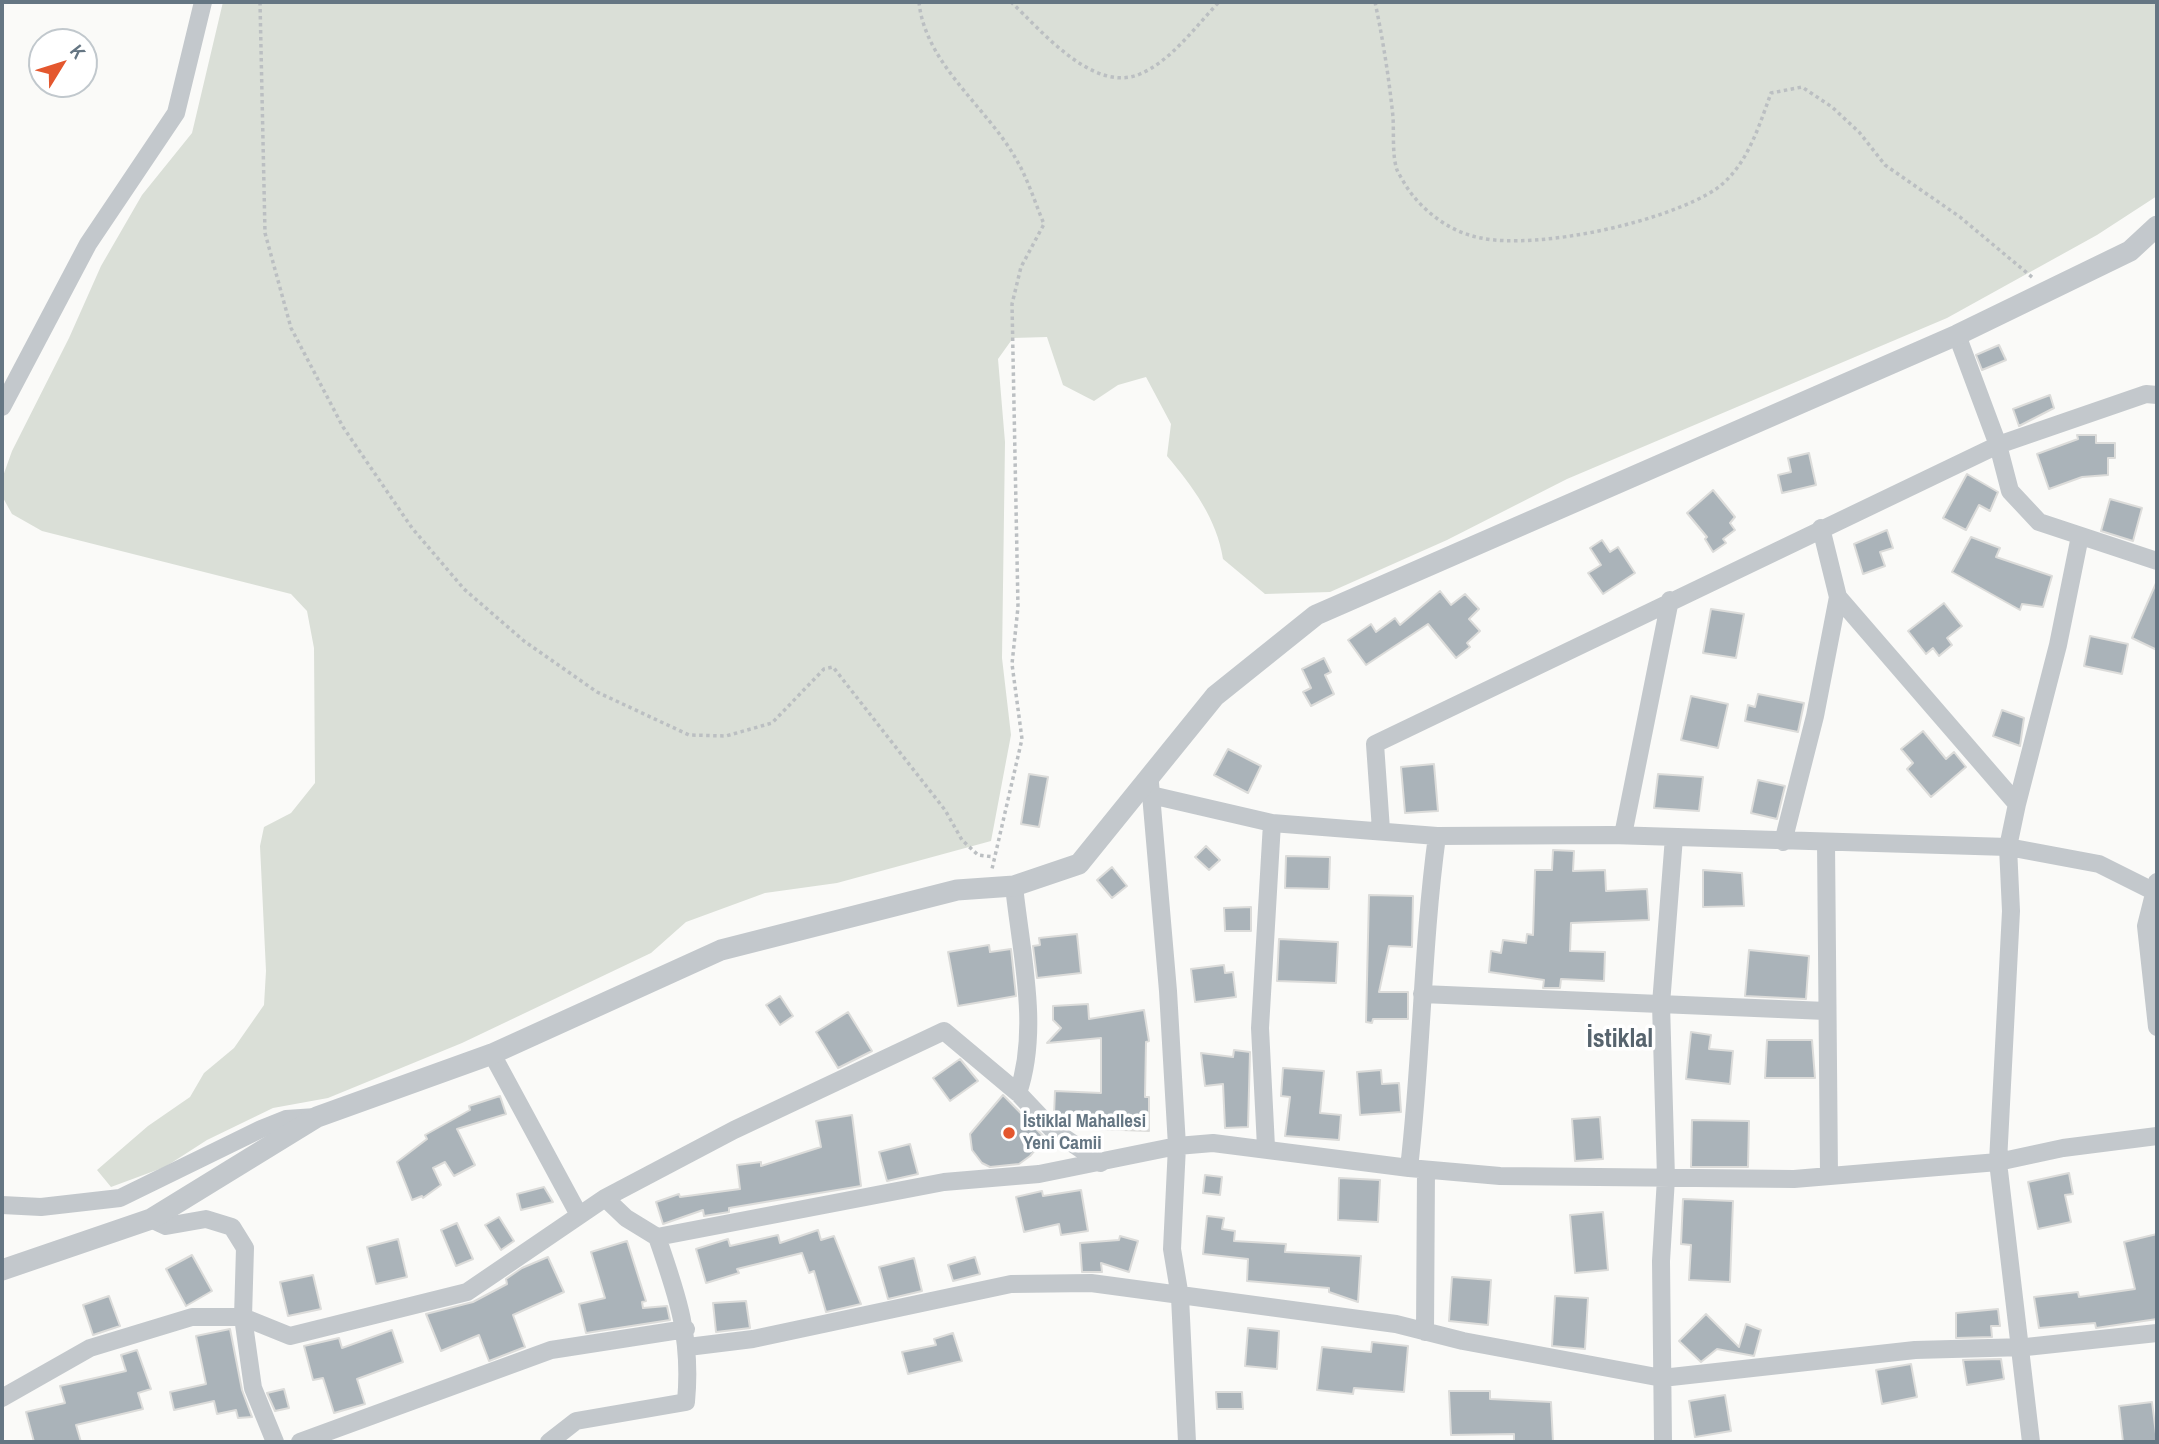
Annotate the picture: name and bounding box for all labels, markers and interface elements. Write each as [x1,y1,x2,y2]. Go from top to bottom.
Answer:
north arrow [28,28,98,98]
text: K [64,39,92,64]
district label: İstiklal [1587,1024,1653,1056]
place label: İstiklal Mahallesi Yeni Camii [1023,1111,1146,1155]
marker: İstiklal Mahallesi Yeni Camii [1001,1125,1017,1141]

